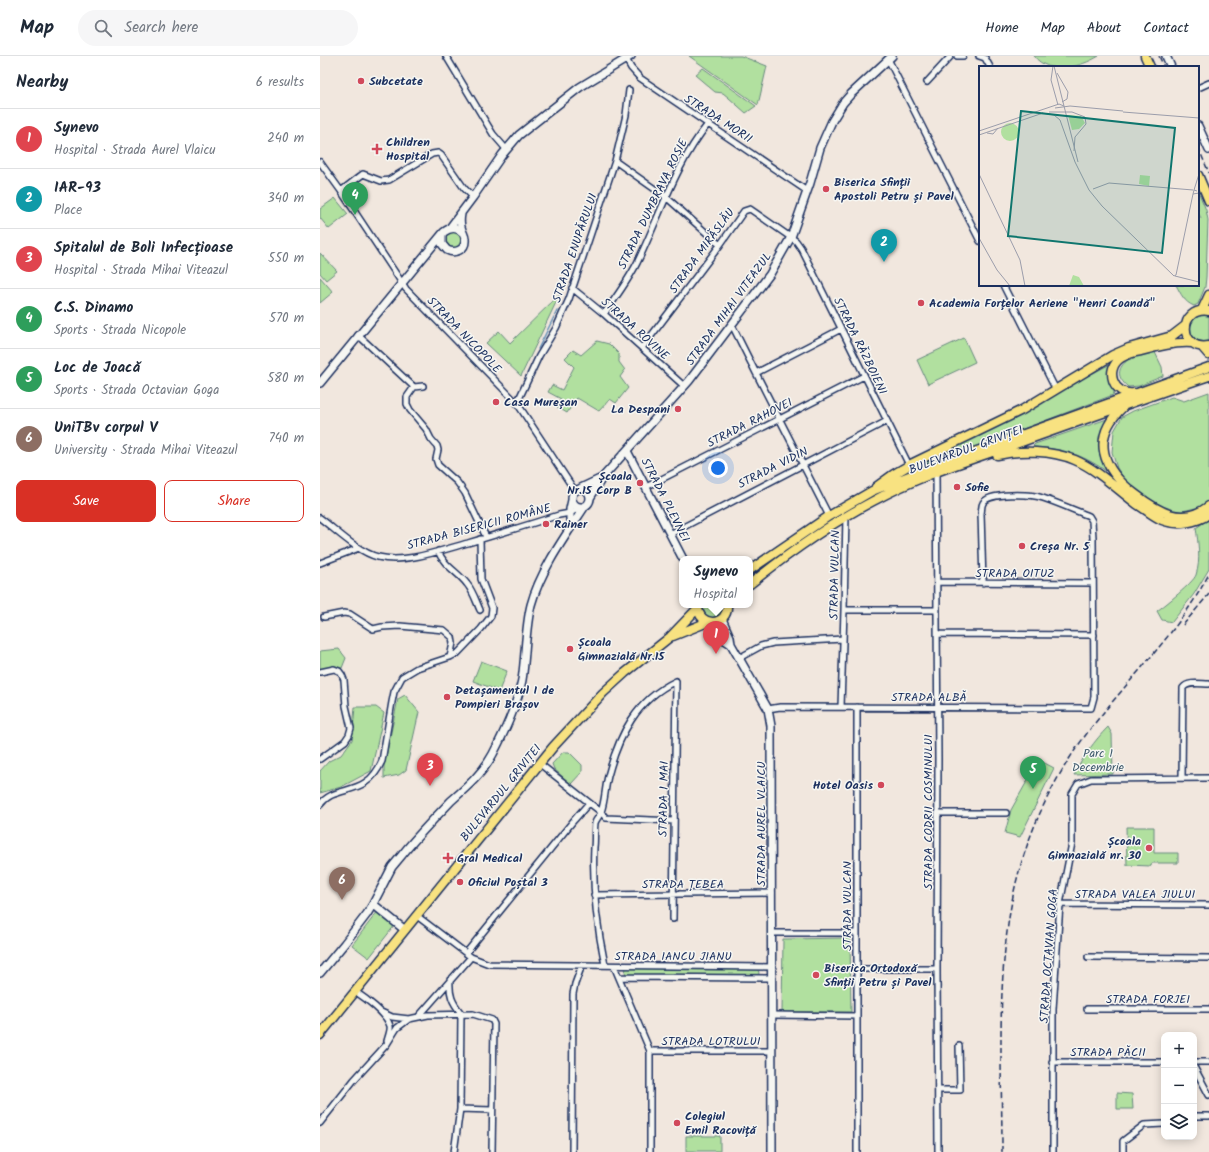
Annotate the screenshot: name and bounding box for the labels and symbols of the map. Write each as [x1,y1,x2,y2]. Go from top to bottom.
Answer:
inset map [979,66,1199,286]
place label: Subcetate [369,72,423,91]
marker: Subcetate [356,76,366,86]
street label: STRADA MORII [680,90,756,148]
place label: Children Hospital [386,133,430,166]
street label: STRADA DUMBRAVA ROȘIE [613,135,693,273]
marker: Children Hospital [371,143,383,155]
place label: Biserica Sfinții Apostoli Petru și Pavel [834,173,955,206]
pin: 4 [342,182,368,215]
marker: Biserica Sfinții Apostoli Petru și Pavel [821,184,831,194]
street label: STRADA ENUPĂRULUI [547,190,603,305]
street label: STRADA MIRĂSLĂU [664,204,740,298]
pin: 2 [871,229,897,262]
street label: STRADA MIHAI VITEAZUL [681,248,777,370]
street label: STRADA NICOPOLE [422,292,507,379]
street label: STRADA ROVINE [596,293,674,366]
street label: STRADA RĂZBOIENI [828,294,892,398]
place label: Academia Forțelor Aeriene "Henri Coandă" [929,294,1155,313]
marker: Academia Forțelor Aeriene "Henri Coandă" [916,298,926,308]
place label: Casa Mureșan [504,393,578,412]
street label: STRADA RAHOVEI [704,393,796,453]
marker: Casa Mureșan [491,397,501,407]
place label: La Despani [611,400,671,419]
marker: La Despani [673,404,683,414]
street label: BULEVARDUL GRIVIȚEI [906,420,1026,480]
street label: STRADA VIDIN [735,442,811,494]
street label: STRADA PLEVNEI [636,455,695,546]
your location [708,458,728,478]
place label: Școala Nr.15 Corp B [567,467,632,500]
marker: Școala Nr.15 Corp B [635,478,645,488]
place label: Sofie [965,478,989,497]
marker: Sofie [952,482,962,492]
street label: STRADA BISERICII ROMÂNE [405,498,554,555]
place label: Rainer [554,515,588,534]
marker: Rainer [541,519,551,529]
street label: STRADA VULCAN [825,530,845,620]
place label: Creșa Nr. 5 [1030,537,1090,556]
marker: Creșa Nr. 5 [1017,541,1027,551]
street label: STRADA OITUZ [975,564,1055,583]
pin: 1 [703,621,729,654]
place label: Școala Gimnazială Nr.15 [578,633,665,666]
marker: Școala Gimnazială Nr.15 [565,644,575,654]
place label: Detașamentul I de Pompieri Brașov [455,681,554,714]
street label: STRADA ALBĂ [891,688,967,707]
marker: Detașamentul I de Pompieri Brașov [442,692,452,702]
street label: STRADA CODRII COSMINULUI [919,734,938,890]
street label: BULEVARDUL GRIVIȚEI [456,740,546,846]
park label: Parc 1 Decembrie [1072,744,1125,777]
pin: 3 [417,753,443,786]
pin: 5 [1020,756,1046,789]
street label: STRADA 1 MAI [654,761,674,837]
street label: STRADA AUREL VLAICU [752,761,771,887]
place label: Hotel Oasis [813,776,873,795]
marker: Hotel Oasis [876,780,886,790]
place label: Școala Gimnazială nr. 30 [1048,832,1142,865]
marker: Școala Gimnazială nr. 30 [1144,843,1154,853]
place label: Gral Medical [457,849,523,868]
marker: Gral Medical [442,852,454,864]
street label: STRADA VULCAN [838,861,857,951]
pin: 6 [329,867,355,900]
place label: Oficiul Poștal 3 [468,873,548,892]
street label: STRADA ȚEBEA [642,875,724,894]
marker: Oficiul Poștal 3 [455,877,465,887]
street label: STRADA VALEA JIULUI [1075,885,1195,904]
street label: STRADA OCTAVIAN GOGA [1035,888,1063,1024]
street label: STRADA IANCU JIANU [614,947,732,966]
place label: Biserica Ortodoxă Sfinții Petru și Pavel [824,959,932,992]
marker: Biserica Ortodoxă Sfinții Petru și Pavel [811,970,821,980]
street label: STRADA FORJEI [1106,990,1190,1009]
street label: STRADA LOTRULUI [662,1032,761,1051]
street label: STRADA PĂCII [1070,1043,1146,1062]
place label: Colegiul Emil Racoviță [685,1107,758,1140]
marker: Colegiul Emil Racoviță [672,1118,682,1128]

